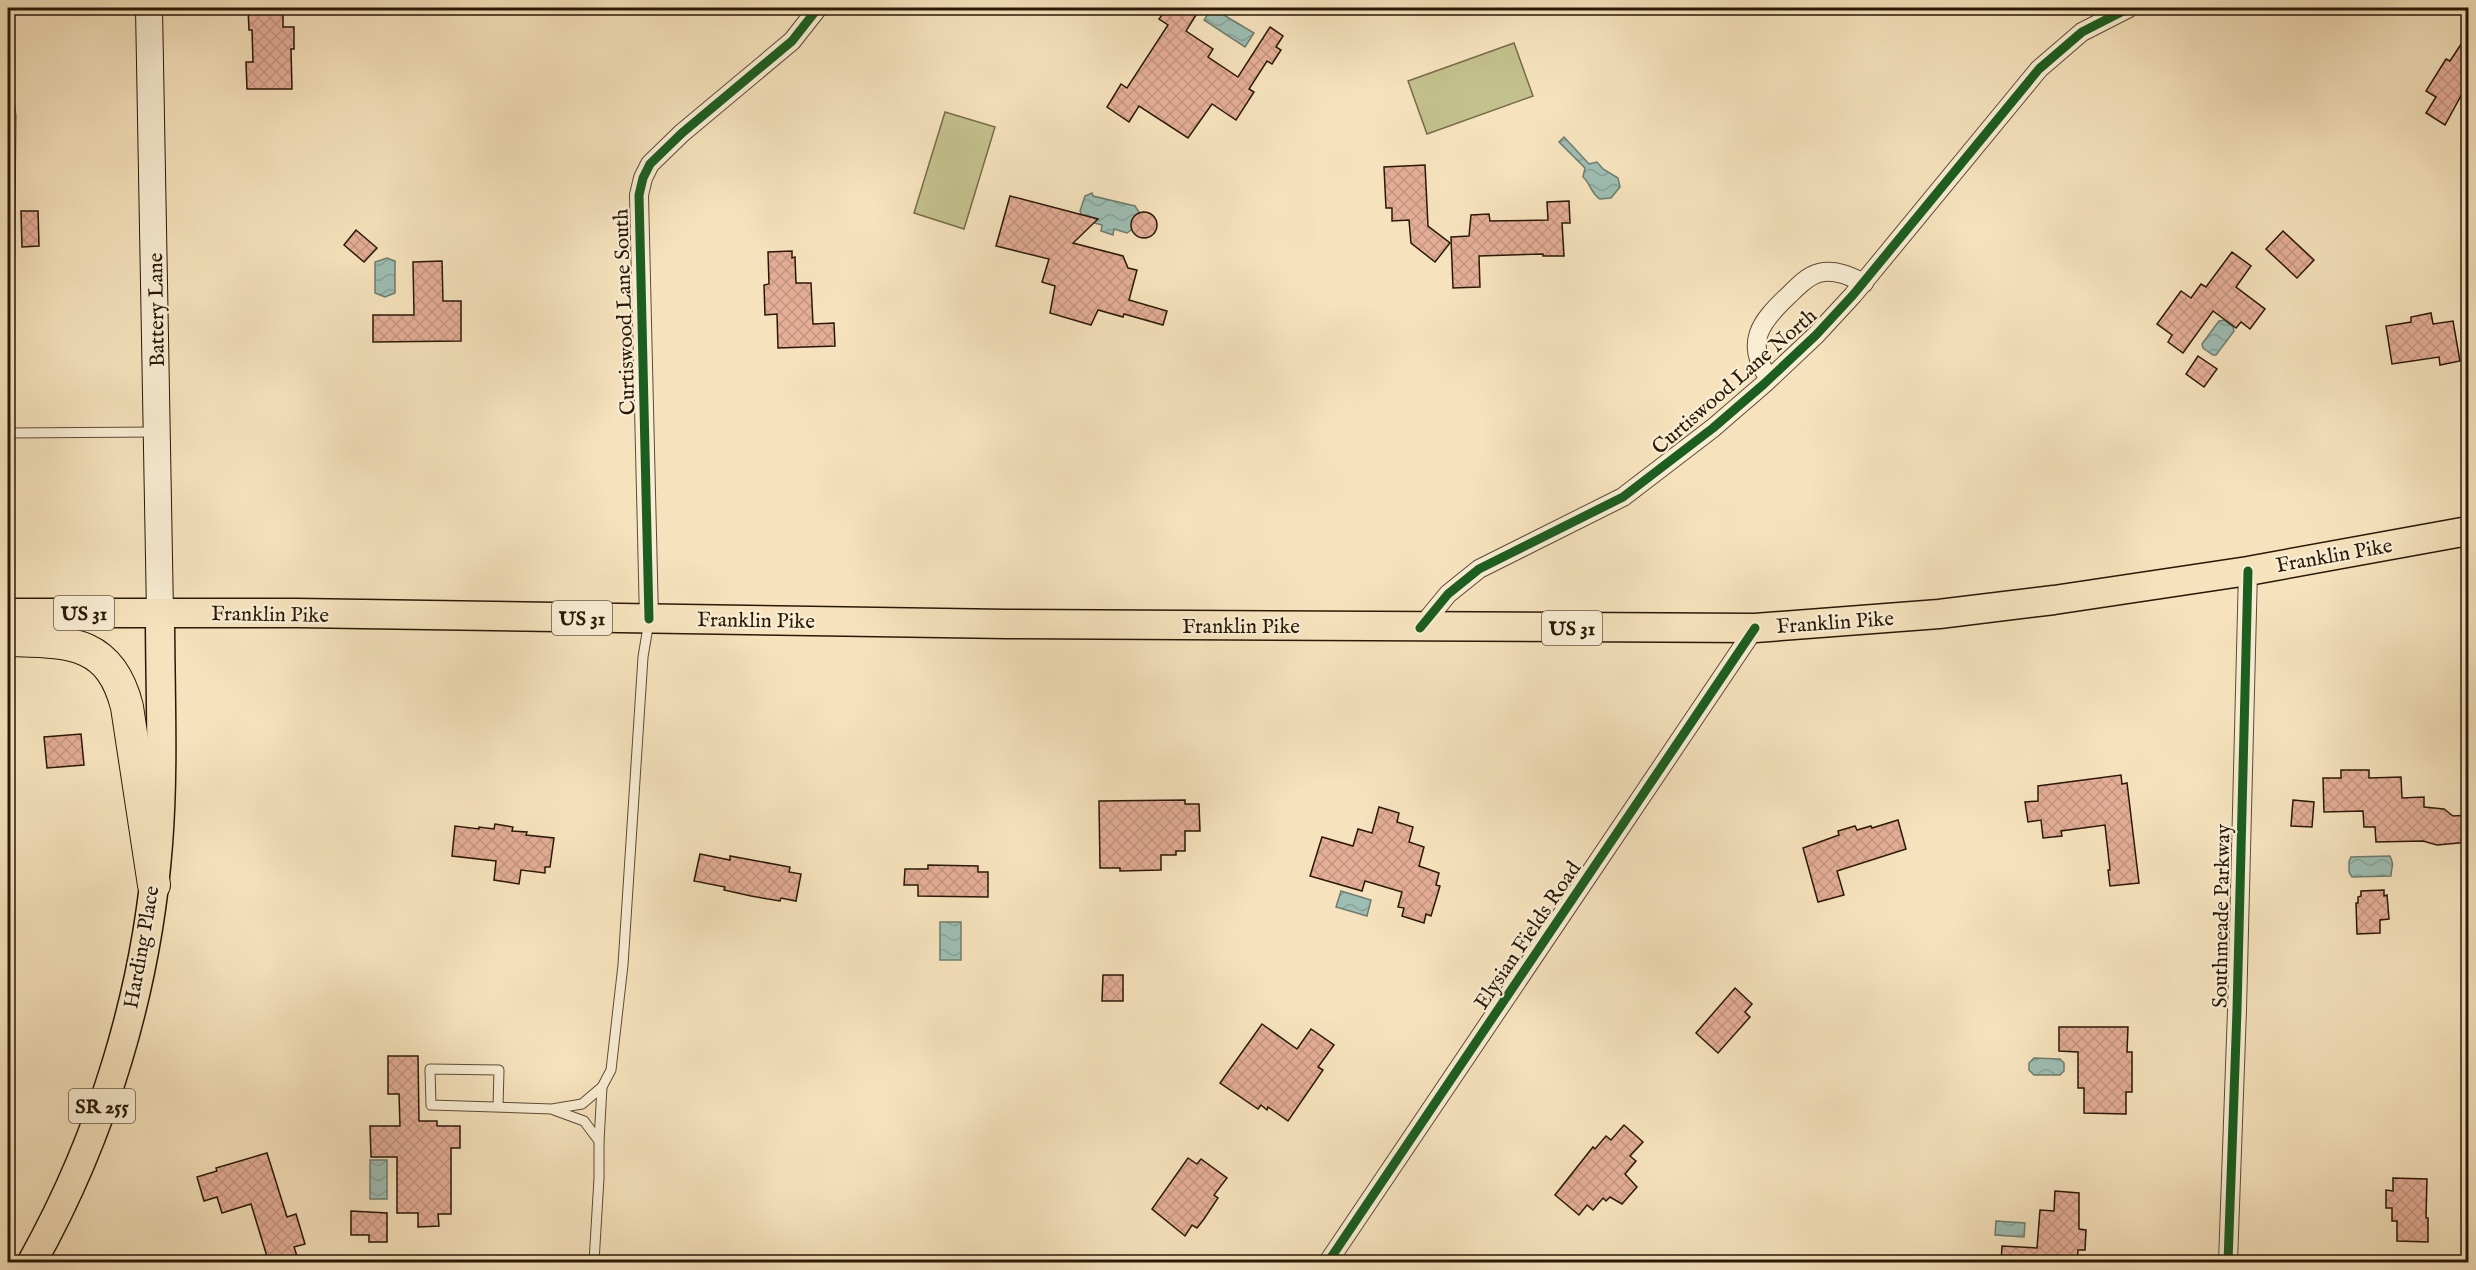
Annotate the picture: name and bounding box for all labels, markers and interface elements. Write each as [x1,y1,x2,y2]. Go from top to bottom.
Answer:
street label: Curtiswood Lane South [608,208,643,416]
street label: Battery Lane [143,252,172,367]
street label: Curtiswood Lane North [1647,303,1823,461]
street label: Franklin Pike [2274,533,2395,580]
road number: US 31 [54,596,114,630]
street label: Franklin Pike [211,601,330,630]
road number: US 31 [552,601,612,635]
street label: Franklin Pike [1775,606,1895,641]
street label: Franklin Pike [697,607,816,636]
road number: US 31 [1542,611,1602,645]
street label: Franklin Pike [1182,614,1300,641]
street label: Southmeade Parkway [2207,823,2238,1008]
street label: Elysian Fields Road [1469,856,1588,1015]
street label: Harding Place [118,883,167,1011]
road number: SR 255 [69,1089,135,1123]

